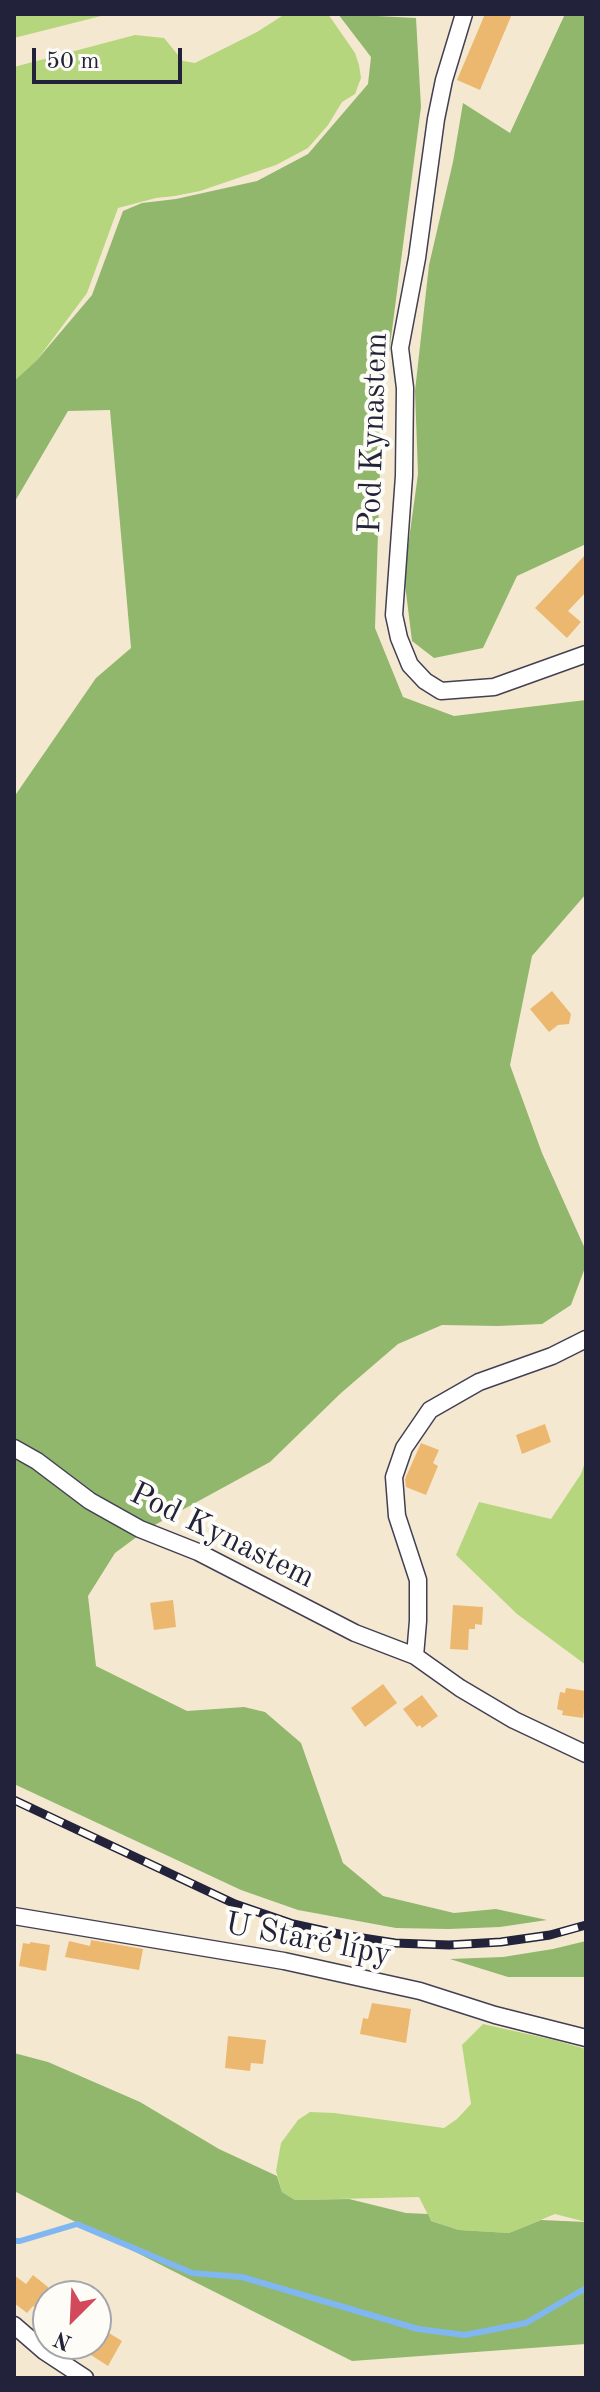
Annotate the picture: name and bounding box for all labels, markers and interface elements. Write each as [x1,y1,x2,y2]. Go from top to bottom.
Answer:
scale bar [36,32,186,82]
text: 50 m [46,50,100,74]
street label: Pod Kynastem [351,332,397,534]
street label: Pod Kynastem [123,1475,321,1597]
street label: U Staré lípy [222,1905,394,1975]
north arrow [32,2280,112,2360]
text: N [51,2327,75,2354]

